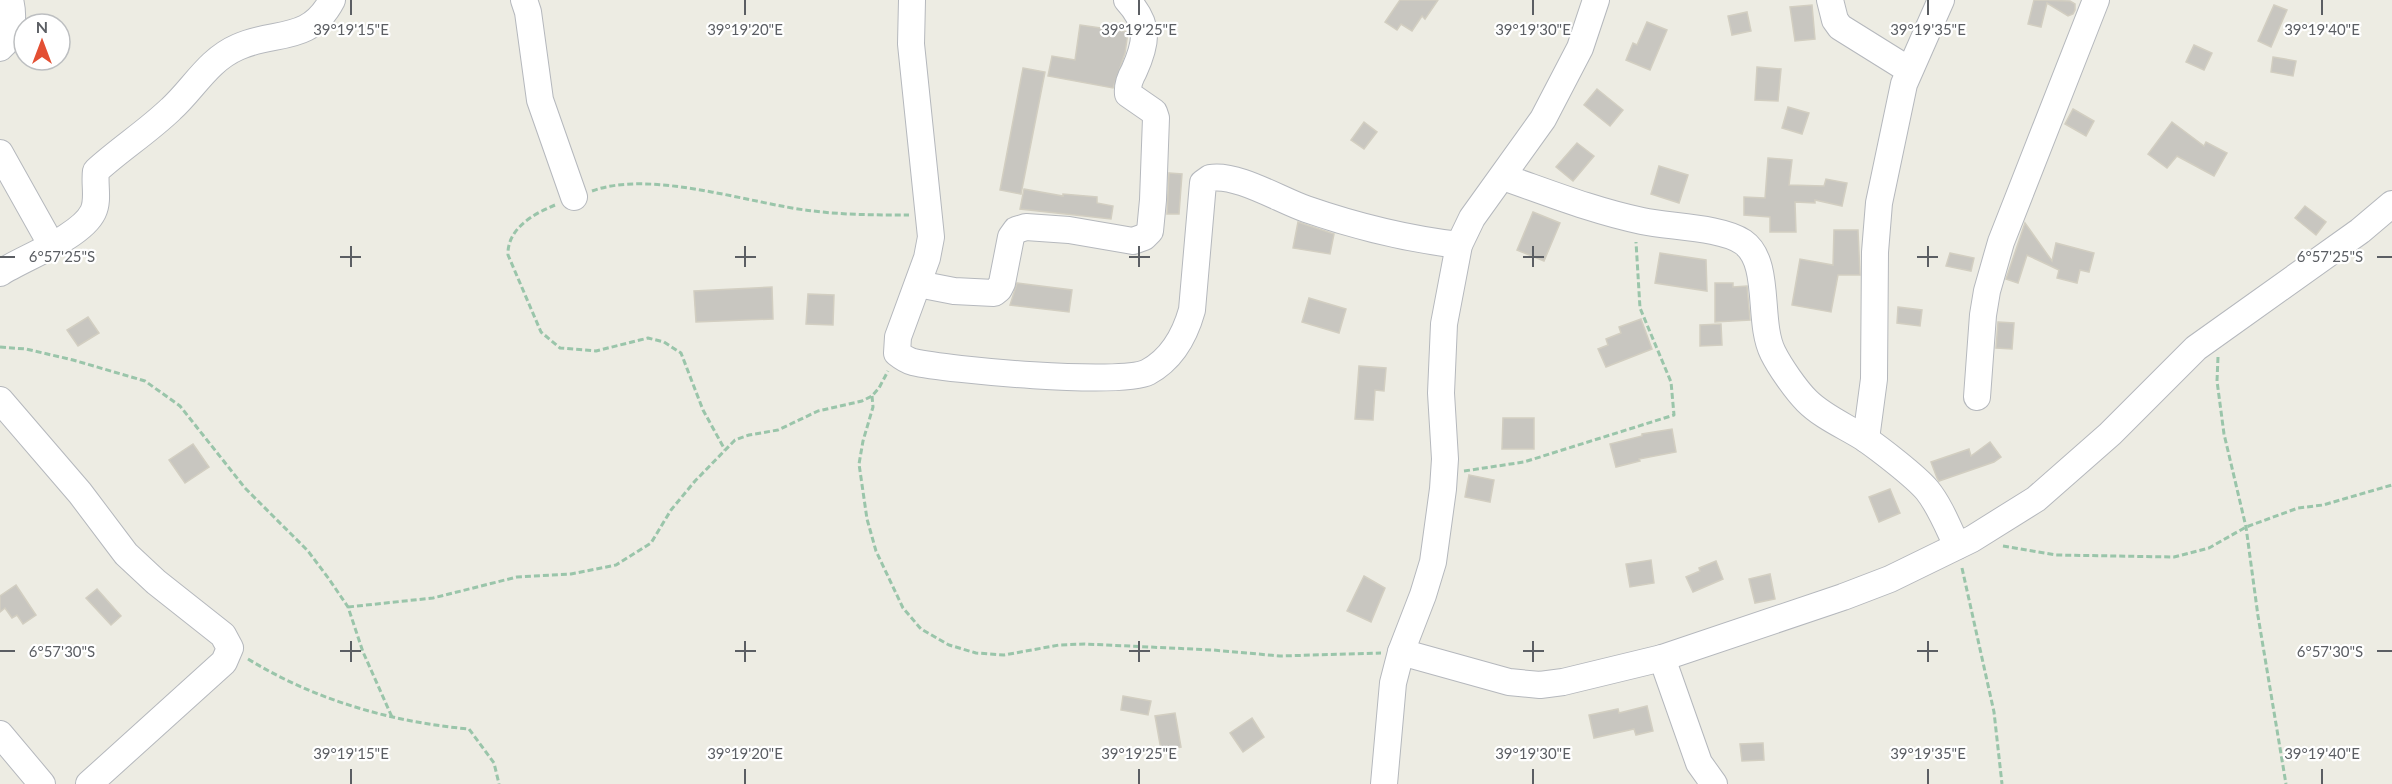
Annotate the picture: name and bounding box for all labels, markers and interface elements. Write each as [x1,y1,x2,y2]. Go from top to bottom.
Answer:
north arrow [12,12,72,72]
text: N [36,17,48,36]
text: 39°19'15"E [313,20,389,38]
text: 39°19'20"E [707,20,783,38]
text: 39°19'25"E [1101,20,1177,38]
text: 39°19'30"E [1495,20,1571,38]
text: 39°19'35"E [1890,20,1966,38]
text: 39°19'40"E [2284,20,2360,38]
text: 6°57'25"S [29,247,95,265]
text: 6°57'25"S [2297,247,2363,265]
text: 6°57'30"S [29,642,95,660]
text: 6°57'30"S [2297,642,2363,660]
text: 39°19'15"E [313,744,389,762]
text: 39°19'20"E [707,744,783,762]
text: 39°19'25"E [1101,744,1177,762]
text: 39°19'30"E [1495,744,1571,762]
text: 39°19'35"E [1890,744,1966,762]
text: 39°19'40"E [2284,744,2360,762]

